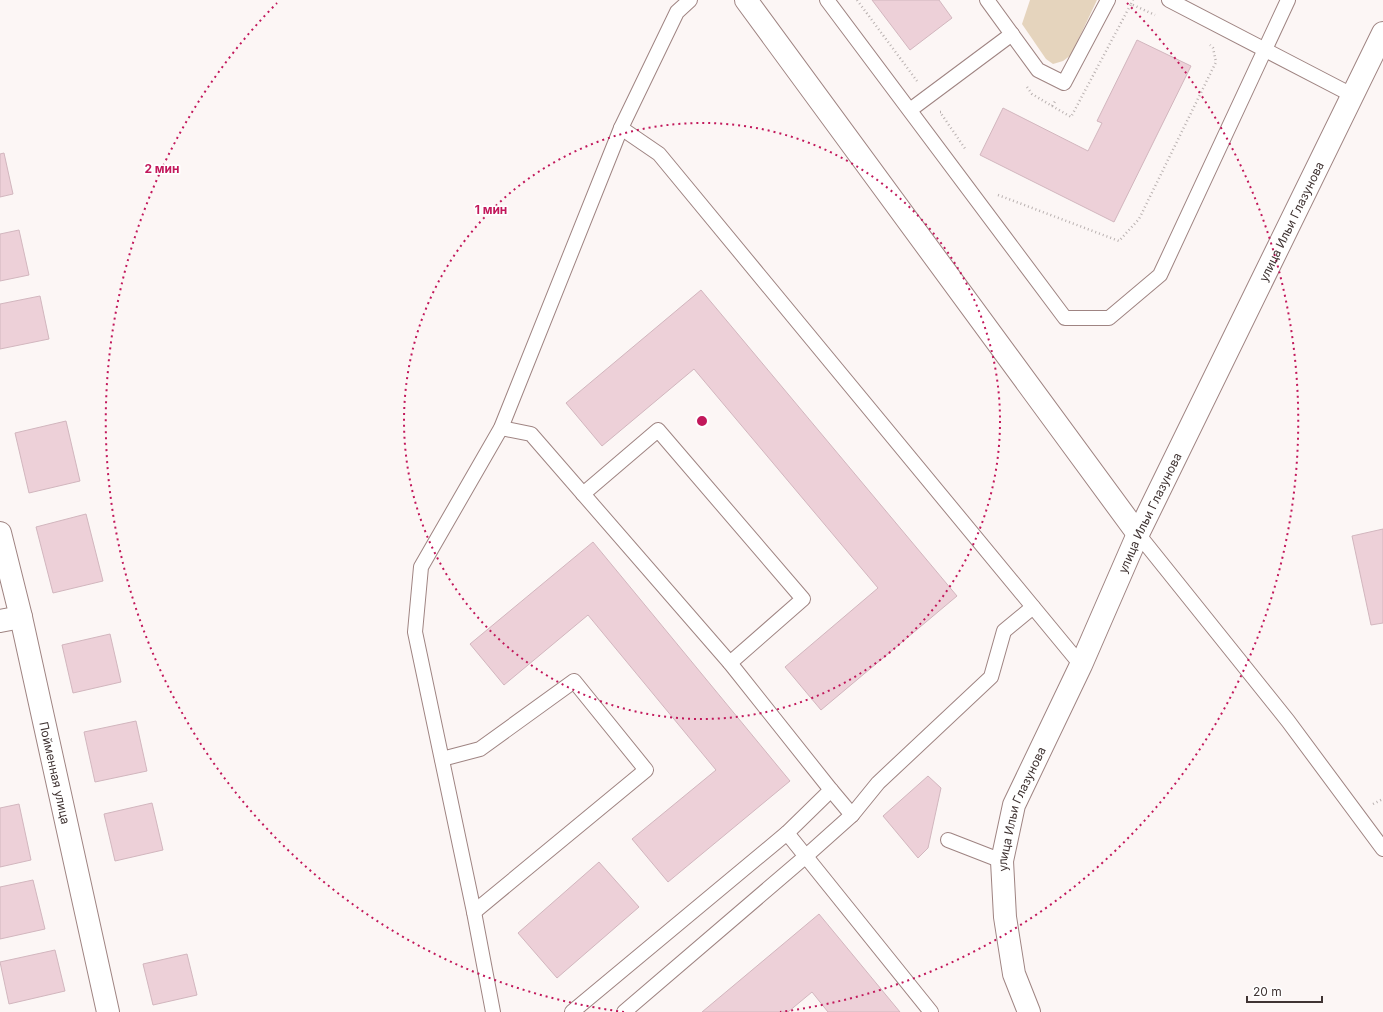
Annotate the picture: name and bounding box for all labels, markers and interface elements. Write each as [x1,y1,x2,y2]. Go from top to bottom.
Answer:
street label: улица Ильи Глазунова [1255,159,1327,284]
text: 2 мин [144,161,180,176]
text: 1 мин [475,202,507,217]
centre of rings [695,414,709,428]
street label: улица Ильи Глазунова [1114,450,1184,575]
street label: Пойменная улица [37,720,74,825]
street label: улица Ильи Глазунова [994,744,1048,872]
scale bar [1247,978,1322,1004]
text: 20 m [1253,984,1282,999]

